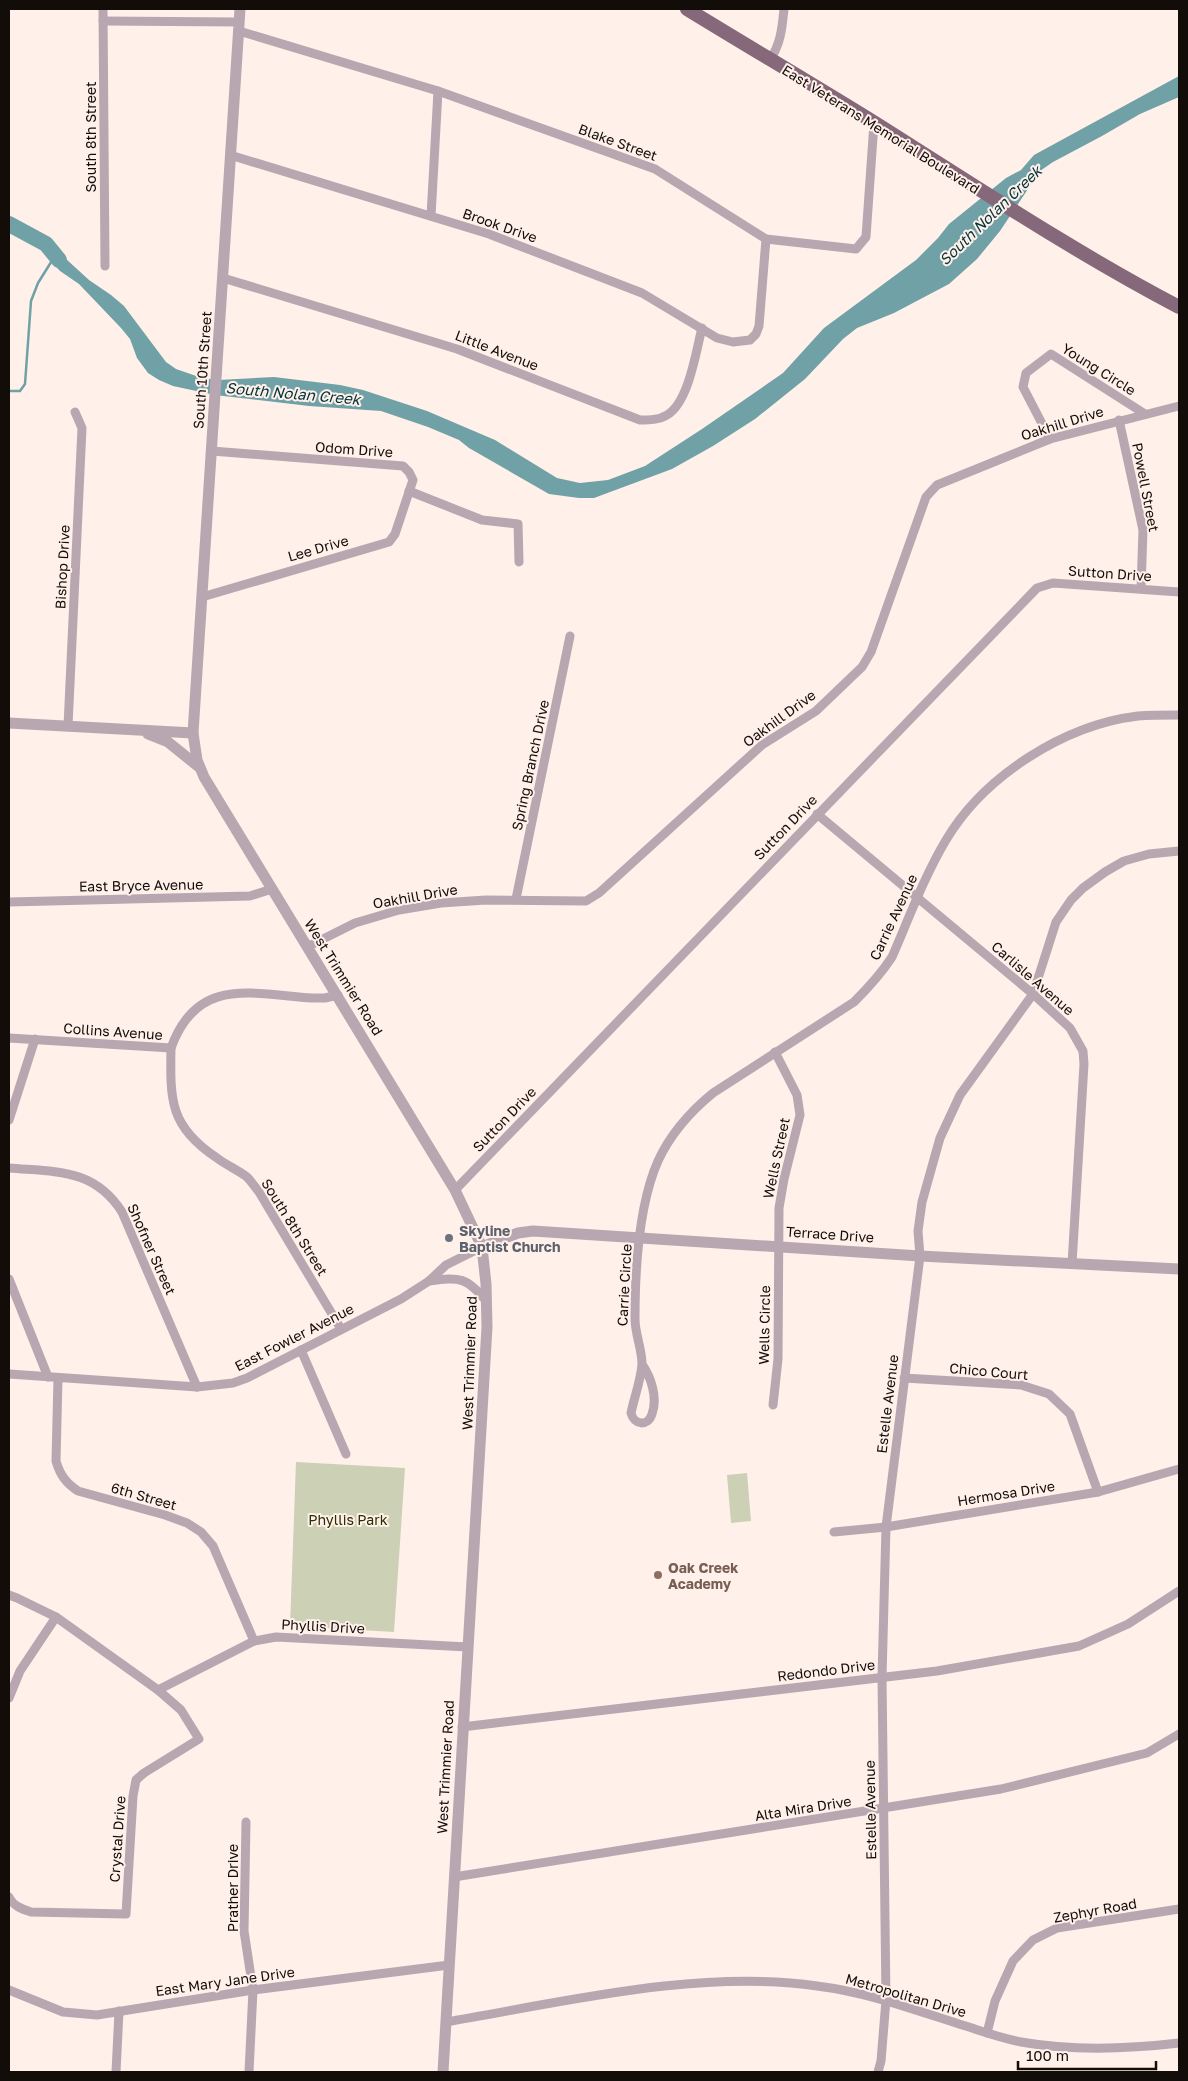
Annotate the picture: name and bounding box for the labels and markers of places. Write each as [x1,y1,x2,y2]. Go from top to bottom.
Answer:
place label: Skyline Baptist Church [459,1222,560,1255]
marker: Skyline Baptist Church [443,1232,455,1244]
place label: Oak Creek Academy [668,1559,738,1592]
marker: Oak Creek Academy [652,1569,664,1581]

